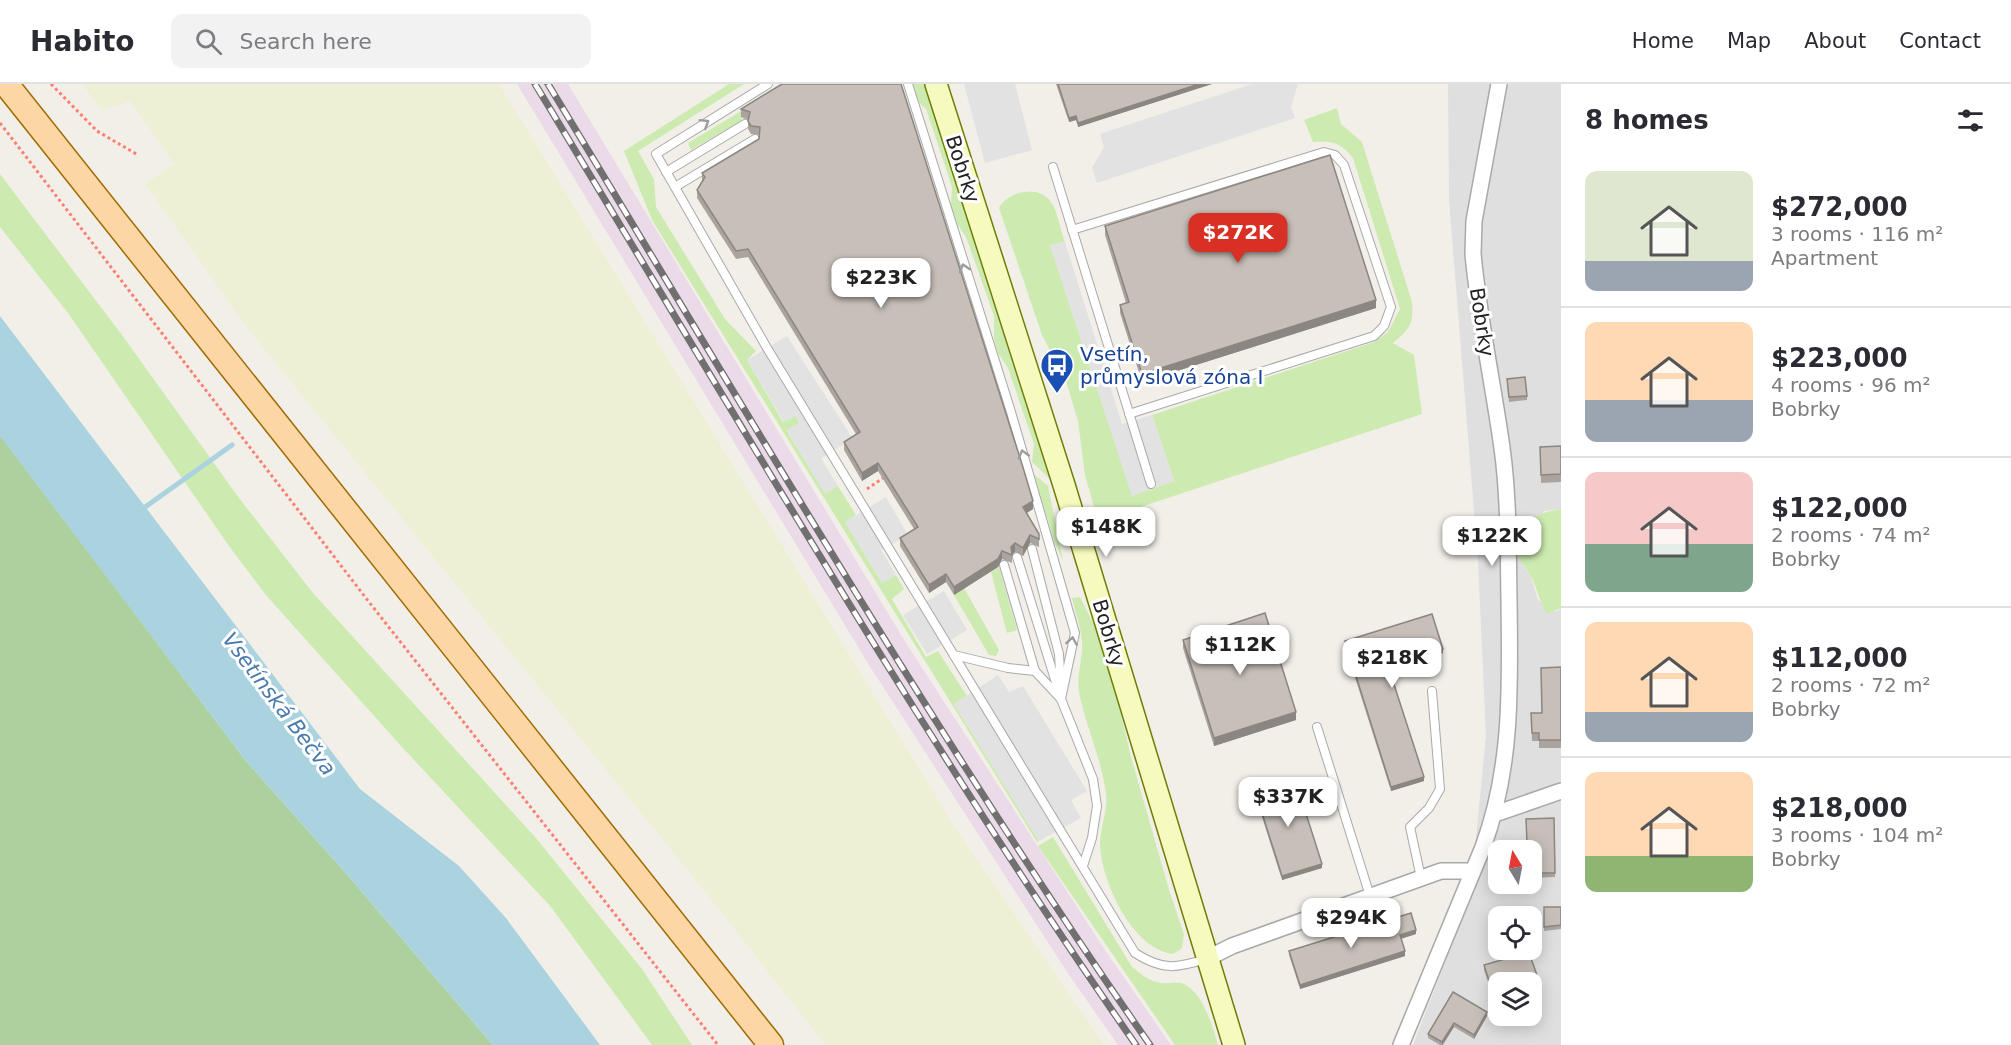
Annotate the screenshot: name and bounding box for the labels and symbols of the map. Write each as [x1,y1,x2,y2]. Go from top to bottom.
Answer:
one-way arrow [699,119,709,131]
street label: Bobrky [941,132,985,206]
pin: $272K [1196,213,1280,264]
pin: $223K [839,258,923,309]
one-way arrow [959,263,971,274]
street label: Bobrky [1465,286,1499,358]
place label: Vsetín, průmyslová zóna I [1080,342,1264,389]
bus stop icon: Vsetín, průmyslová zóna I [1039,347,1075,394]
one-way arrow [1018,449,1030,460]
pin: $148K [1064,507,1148,558]
pin: $122K [1450,516,1534,567]
street label: Bobrky [1087,596,1131,670]
pin: $112K [1198,625,1282,676]
water label: Vsetínská Bečva [218,628,340,780]
one-way arrow [1066,637,1078,646]
pin: $218K [1350,638,1434,689]
pin: $337K [1246,777,1330,828]
north arrow [1488,840,1542,894]
pin: $294K [1309,898,1393,949]

